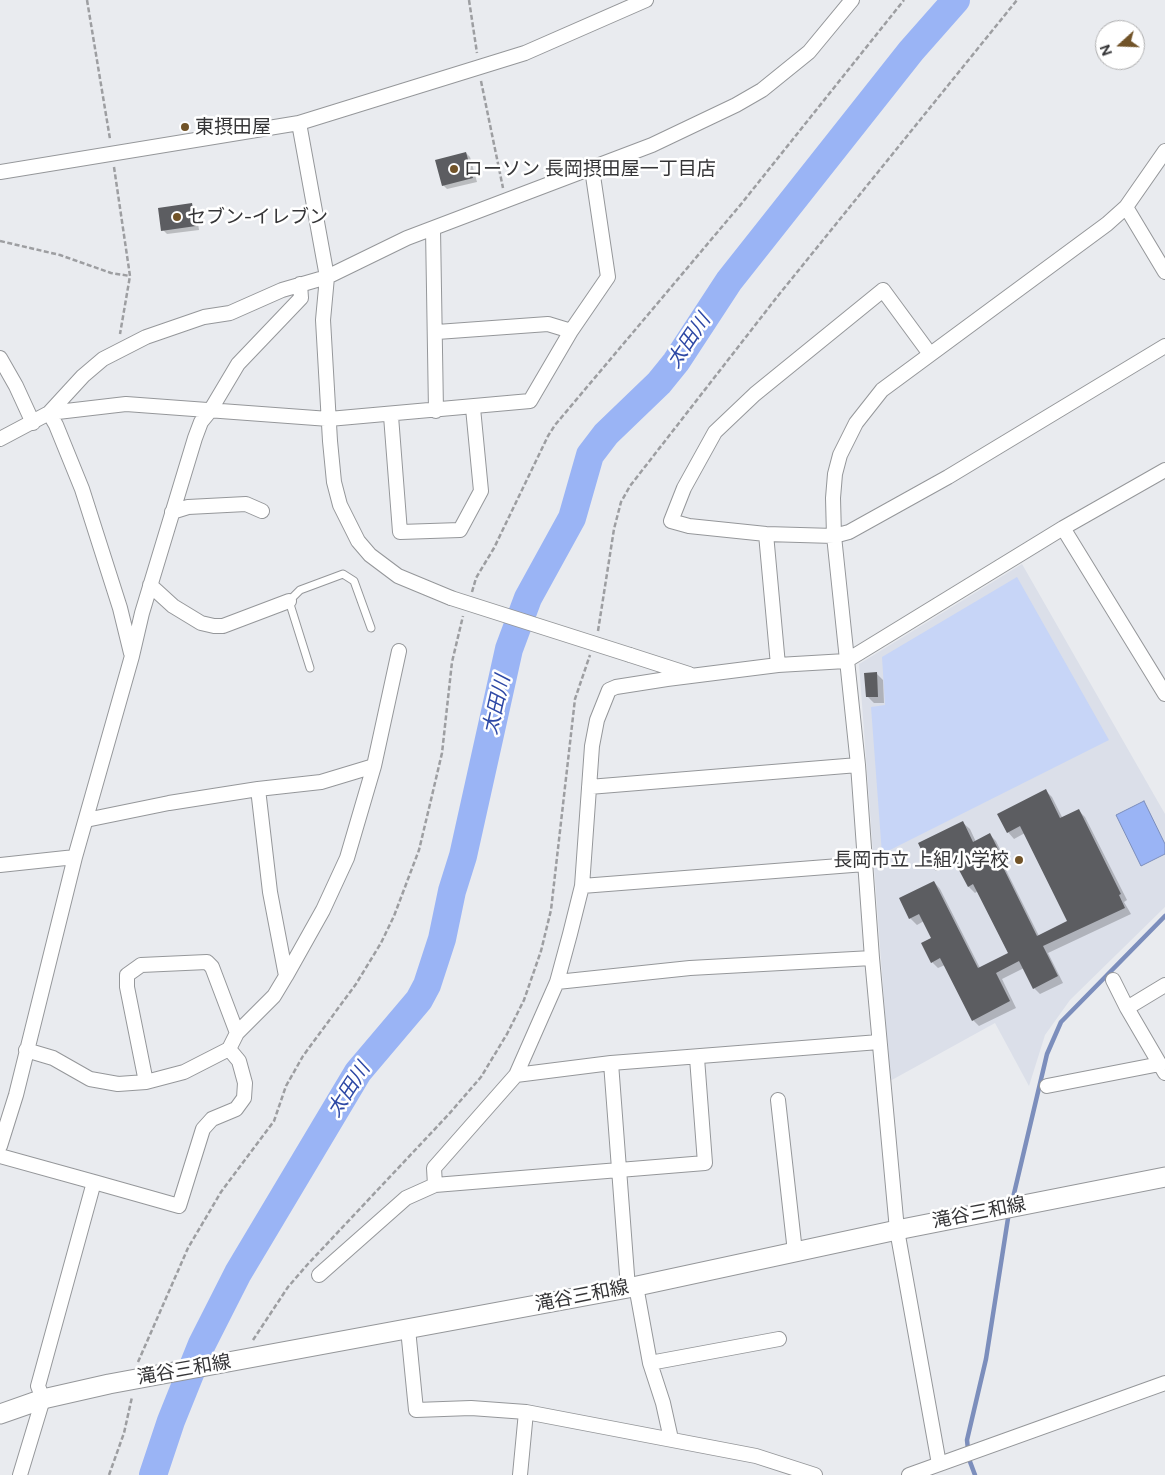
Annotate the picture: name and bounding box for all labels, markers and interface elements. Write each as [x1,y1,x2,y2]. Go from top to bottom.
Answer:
north arrow [1095,20,1145,70]
text: N [1097,42,1116,58]
place label: 東摂田屋 [195,116,271,138]
marker: 東摂田屋 [179,121,191,133]
place label: ローソン 長岡摂田屋一丁目店 [464,158,716,180]
marker: ローソン 長岡摂田屋一丁目店 [448,163,460,175]
place label: セブン-イレブン [187,206,328,228]
marker: セブン-イレブン [171,211,183,223]
water label: 太田川 [662,309,716,373]
water label: 太田川 [479,673,515,737]
place label: 長岡市立 上組小学校 [833,849,1009,871]
marker: 長岡市立 上組小学校 [1013,854,1025,866]
water label: 太田川 [323,1058,375,1122]
street label: 滝谷三和線 [930,1193,1028,1233]
street label: 滝谷三和線 [533,1276,631,1316]
street label: 滝谷三和線 [135,1351,233,1389]

